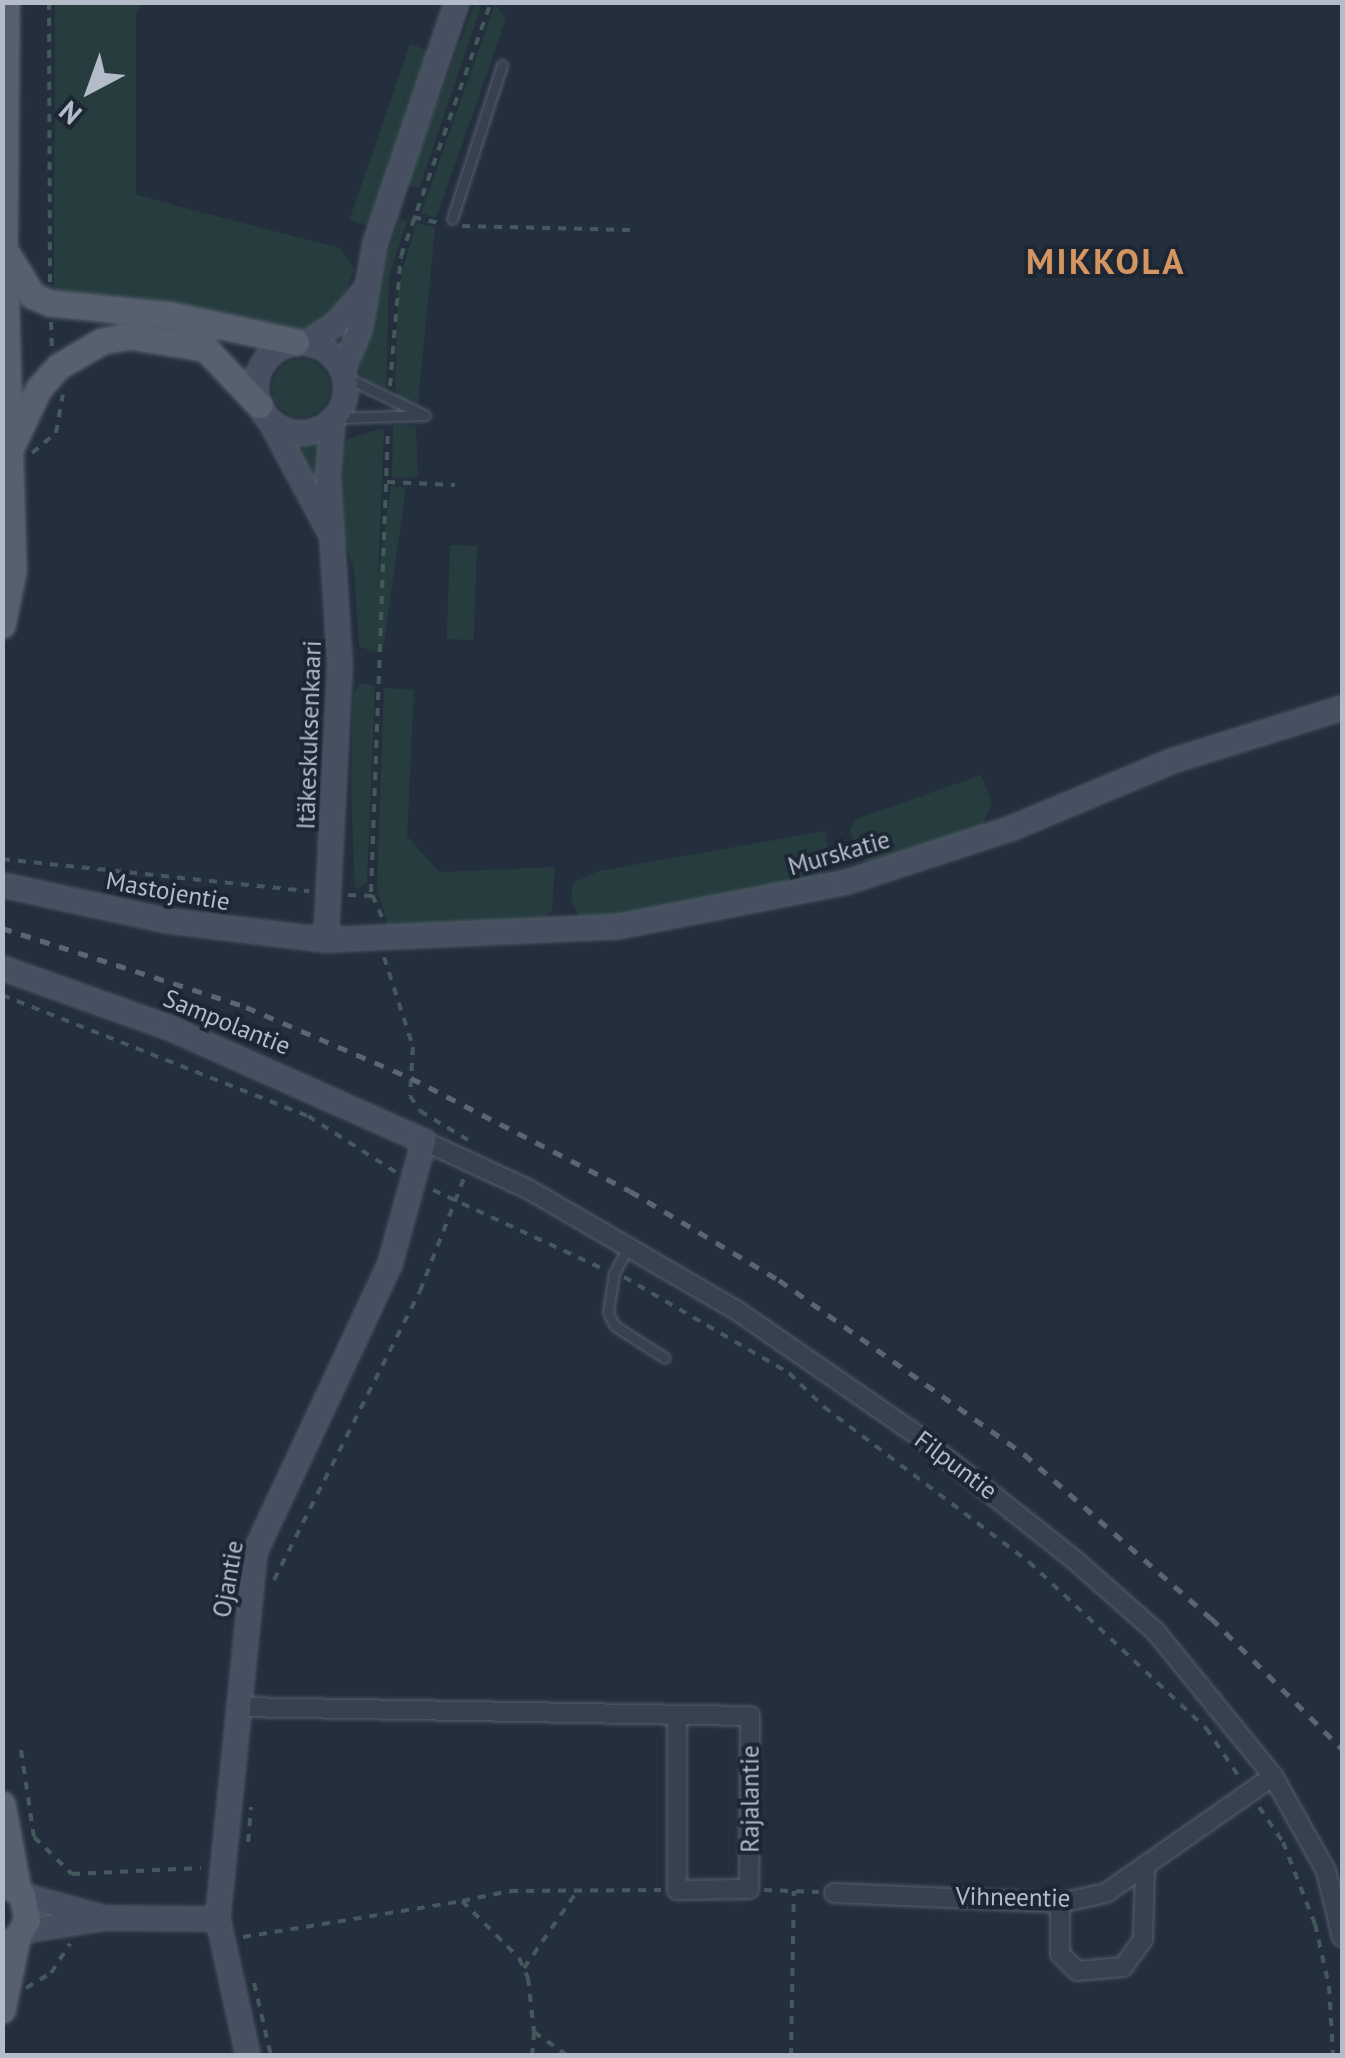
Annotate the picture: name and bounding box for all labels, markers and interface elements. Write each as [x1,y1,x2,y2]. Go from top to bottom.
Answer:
north arrow [40,40,140,140]
text: N [51,93,89,133]
district label: MIKKOLA [1026,240,1186,282]
street label: Itäkeskuksenkaari [291,640,327,830]
street label: Murskatie [785,824,893,882]
street label: Mastojentie [104,865,232,917]
street label: Sampolantie [159,983,295,1061]
street label: Filpuntie [909,1424,1003,1506]
street label: Ojantie [206,1538,250,1620]
street label: Rajalantie [735,1745,765,1853]
street label: Vihneentie [955,1881,1071,1913]

